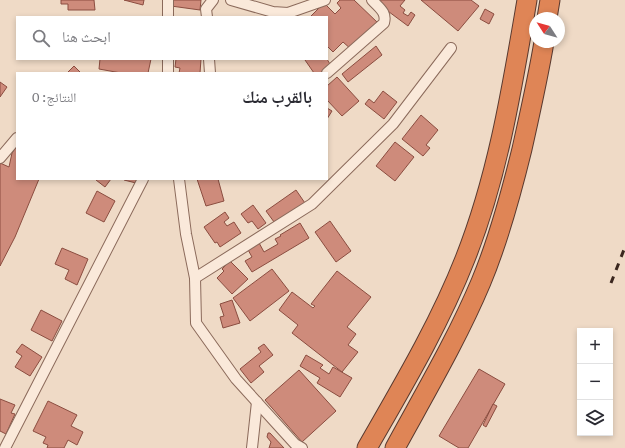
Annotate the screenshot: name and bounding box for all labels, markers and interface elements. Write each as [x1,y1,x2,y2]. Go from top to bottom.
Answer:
north arrow [529,12,565,48]
search box [16,16,328,60]
text: ابحث هنا [62,24,111,47]
icon: search [30,27,52,49]
text: بالقرب منك [242,83,312,108]
text: النتائج: 0 [32,87,76,106]
map controls [577,328,613,436]
button: + [577,328,613,364]
button: − [577,364,613,400]
button: layers [577,400,613,436]

